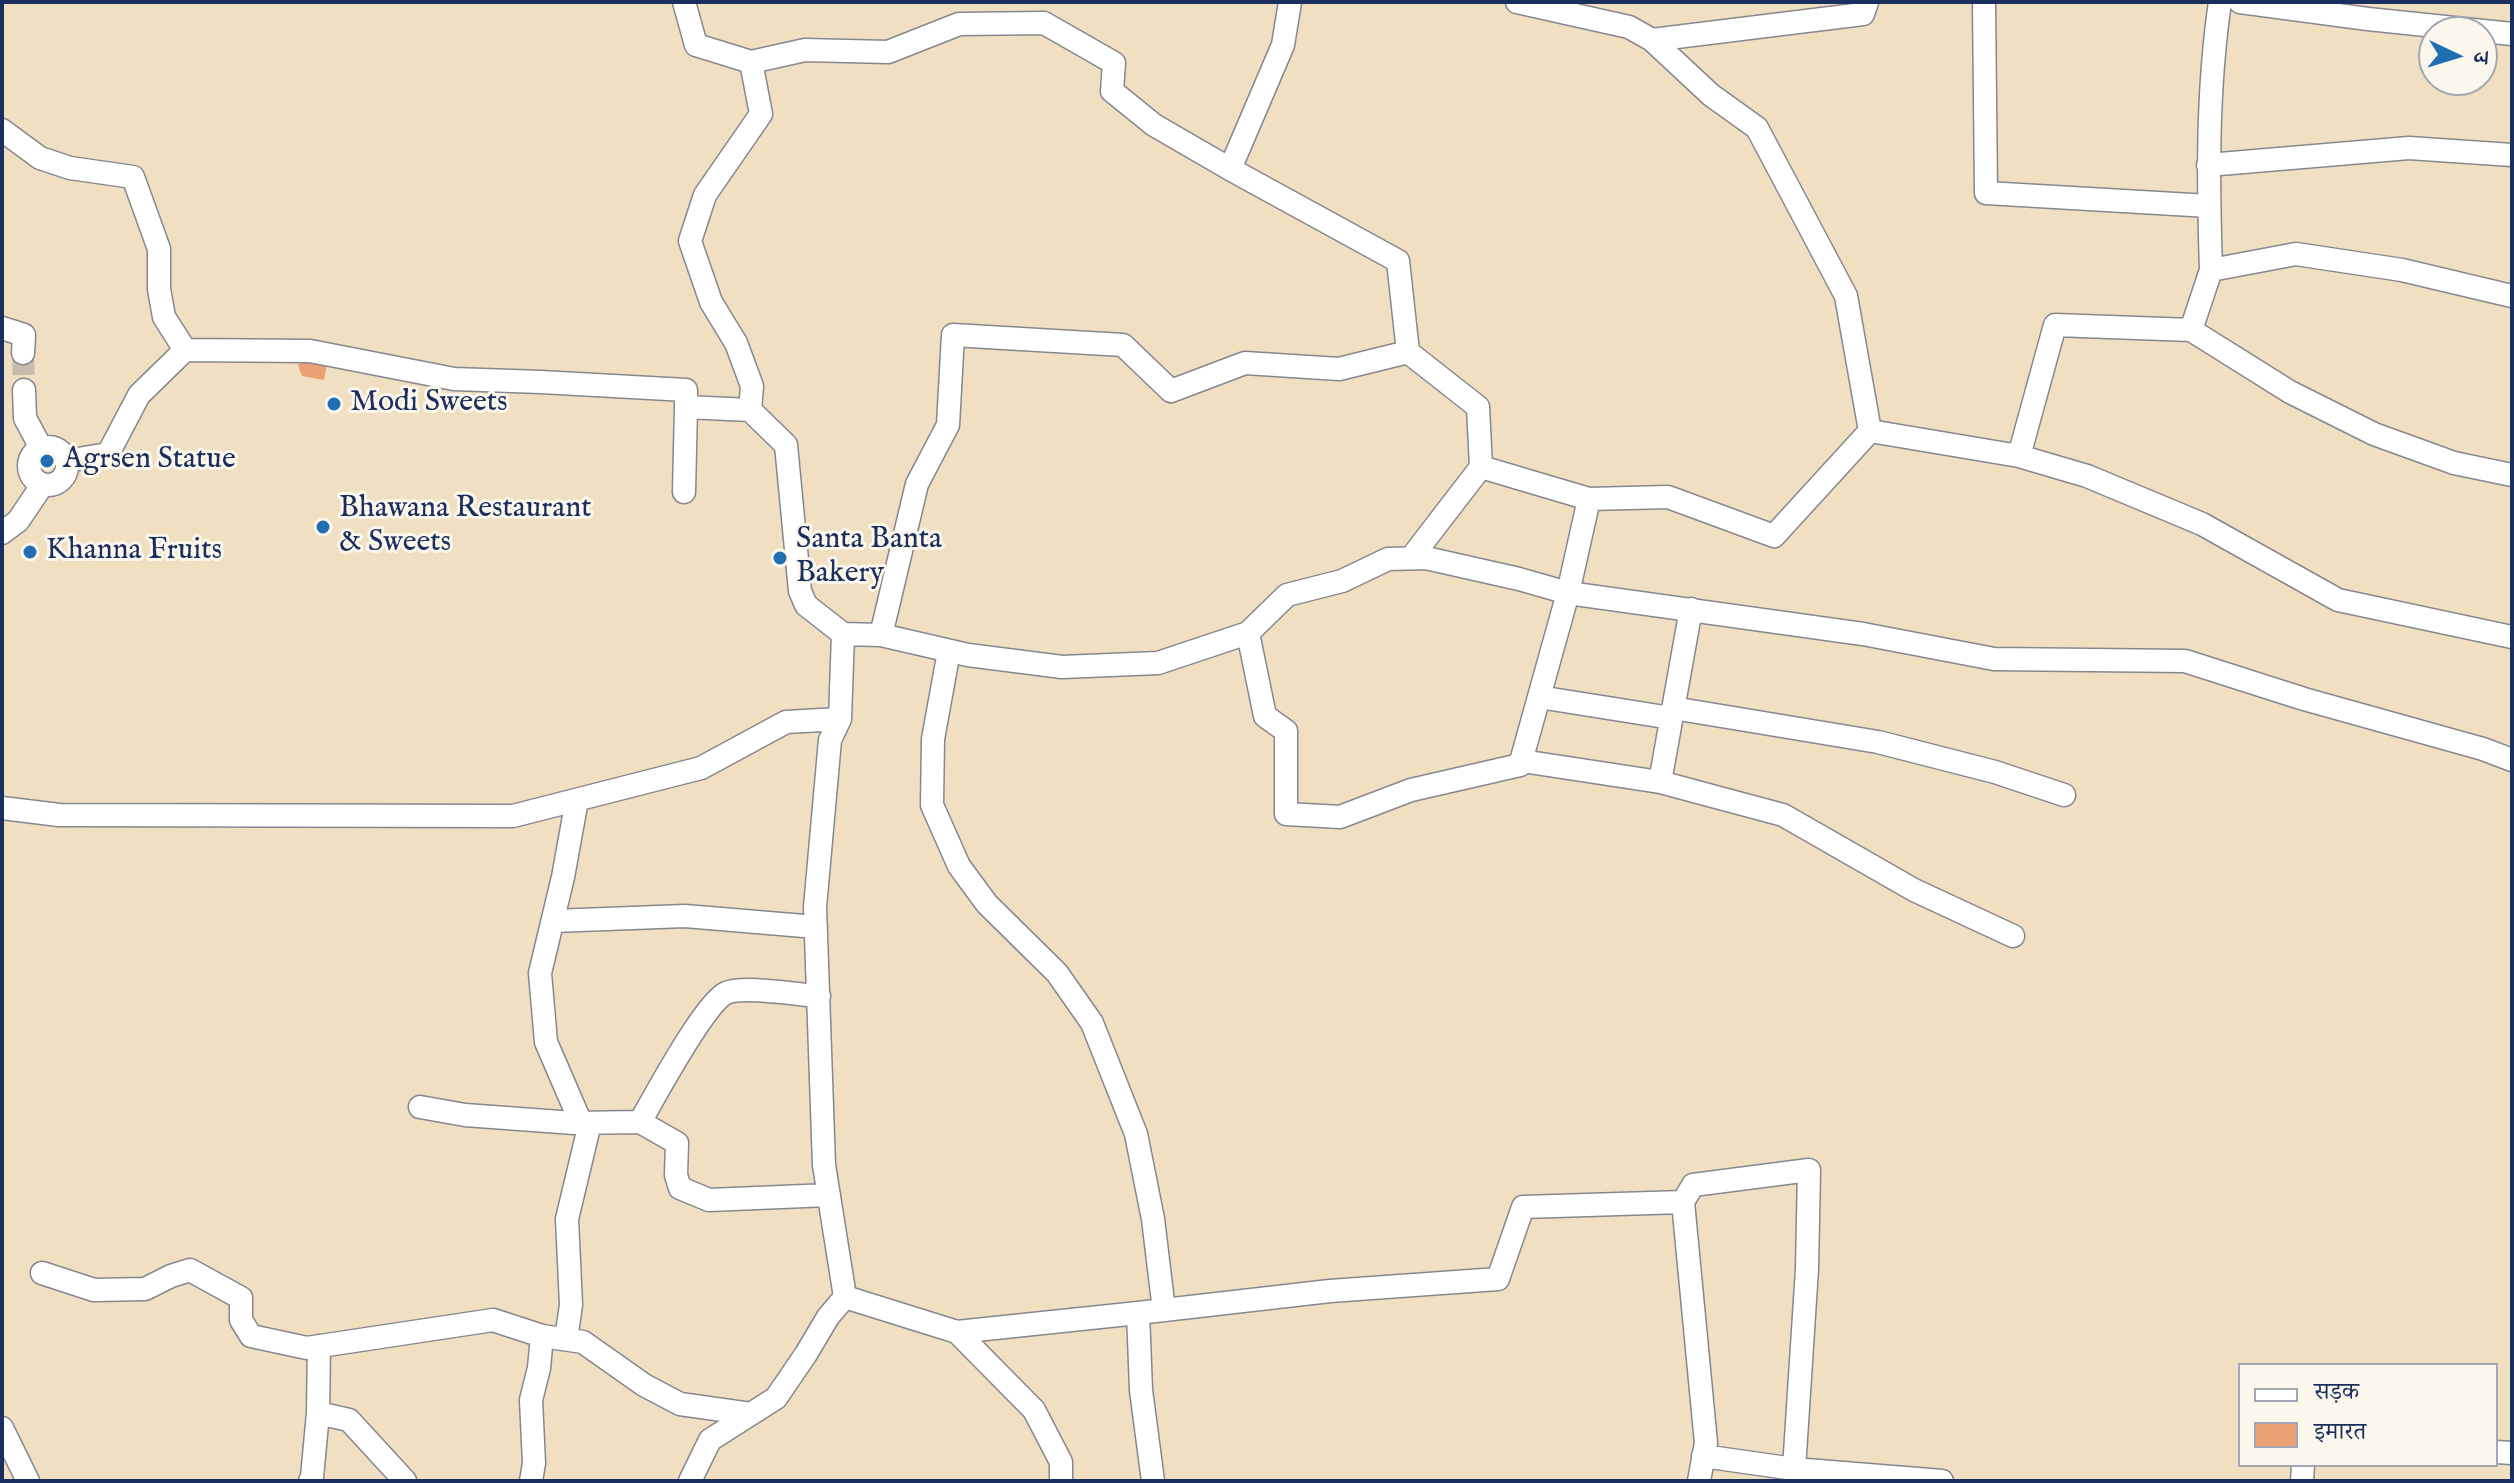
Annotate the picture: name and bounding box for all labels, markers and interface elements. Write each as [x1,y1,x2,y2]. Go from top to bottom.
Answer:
north arrow [2418,16,2498,96]
text: उ [2466,51,2494,64]
place label: Modi Sweets [350,386,508,422]
marker: Modi Sweets [325,395,343,413]
place label: Agrsen Statue [63,443,236,479]
marker: Agrsen Statue [38,452,56,470]
place label: Bhawana Restaurant & Sweets [339,492,592,562]
marker: Bhawana Restaurant & Sweets [314,518,332,536]
place label: Santa Banta Bakery [796,523,942,594]
place label: Khanna Fruits [46,534,222,570]
marker: Khanna Fruits [21,543,39,561]
marker: Santa Banta Bakery [771,549,789,567]
legend [2238,1363,2498,1467]
text: सड़क [2314,1377,2359,1408]
text: इमारत [2314,1417,2366,1448]

